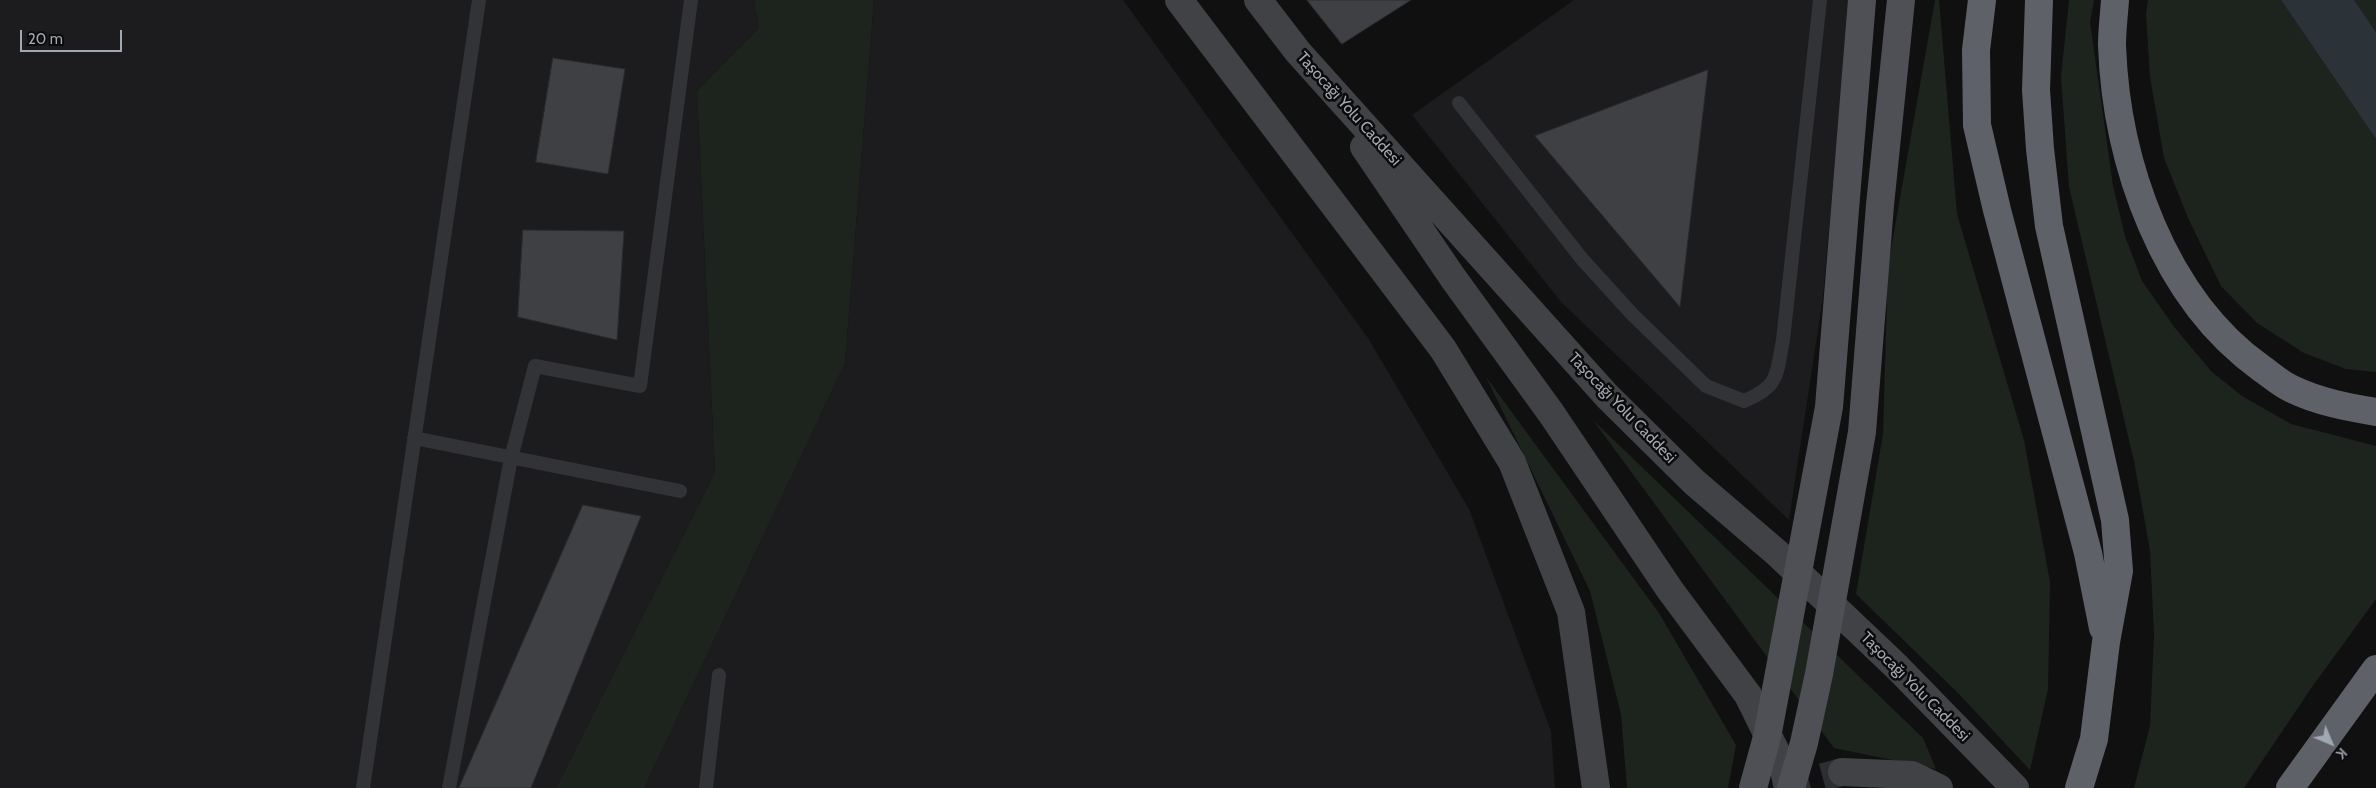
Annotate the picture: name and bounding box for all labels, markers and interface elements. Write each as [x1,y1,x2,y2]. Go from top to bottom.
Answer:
scale bar [22,20,125,52]
text: 20 m [28,30,63,48]
street label: Taşocağı Yolu Caddesi [1293,48,1405,170]
street label: Taşocağı Yolu Caddesi [1564,349,1680,467]
street label: Taşocağı Yolu Caddesi [1856,628,1974,746]
north arrow [2306,718,2356,768]
text: K [2332,744,2351,763]

